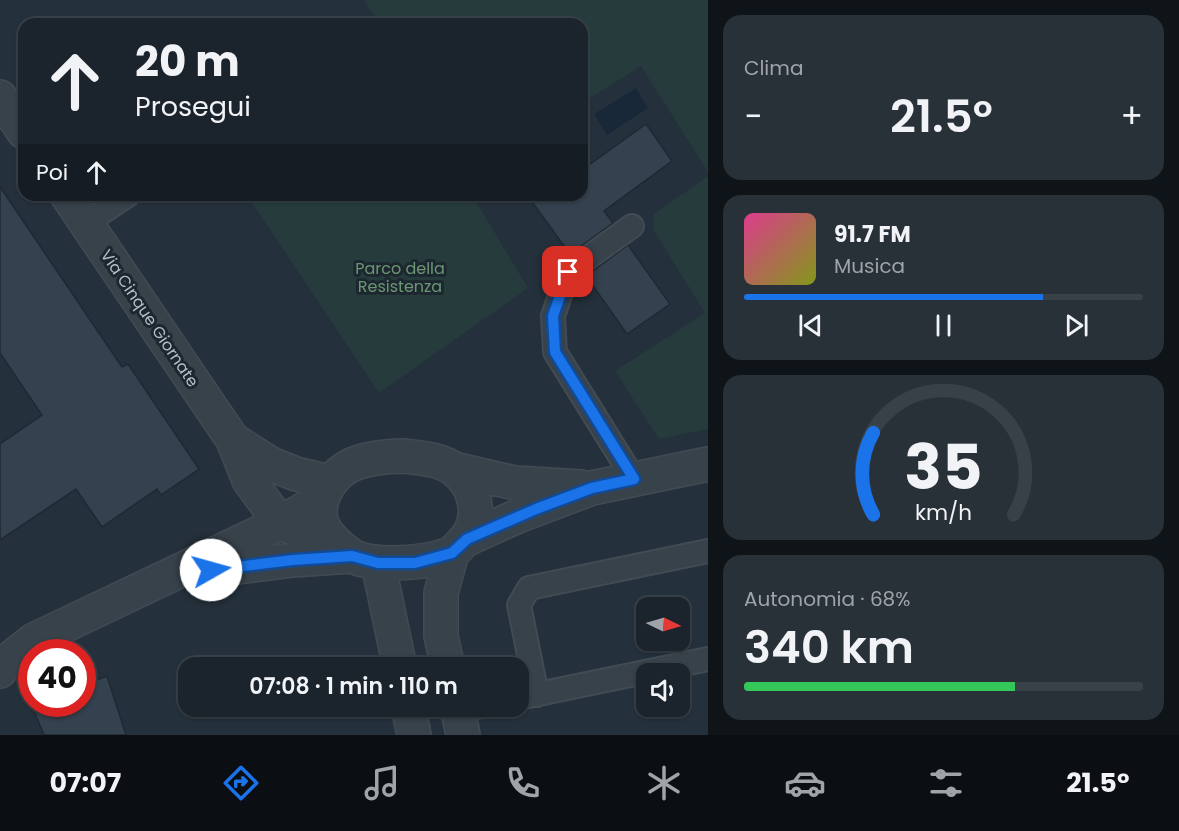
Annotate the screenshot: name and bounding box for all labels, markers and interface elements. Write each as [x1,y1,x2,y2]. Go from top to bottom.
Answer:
text: 20 m [135,32,240,91]
icon: ahead [36,42,114,120]
text: Clima [744,54,803,82]
text: 21.5° [890,85,993,148]
text: Prosegui [135,88,251,125]
text: − [744,93,762,140]
text: + [1120,93,1143,140]
icon: ahead [80,156,113,189]
text: Poi [36,157,68,188]
text: 91.7 FM [834,219,911,250]
street label: Via Cinque Giornate [95,245,204,392]
pin [542,246,593,297]
text: Musica [834,252,905,280]
icon: arrive [551,255,584,288]
park label: Parco della Resistenza [355,257,445,298]
icon: previous [794,309,827,342]
icon: pause [927,309,960,342]
icon: next [1060,309,1093,342]
text: 35 [904,423,983,511]
text: km/h [915,497,972,528]
position arrow [179,538,243,602]
text: Autonomia · 68% [744,585,910,613]
north arrow [636,597,690,651]
map controls [636,597,690,717]
text: 340 km [744,616,914,679]
speed limit sign: 40 [18,639,96,717]
button: sound [636,663,690,717]
text: 07:08 · 1 min · 110 m [249,671,458,702]
icon: directions [220,762,262,804]
icon: music [361,762,403,804]
icon: phone [502,762,544,804]
icon: climate [643,762,685,804]
icon: car [784,762,826,804]
icon: filters [925,762,967,804]
text: 07:07 [49,764,121,801]
text: 21.5° [1066,764,1129,801]

